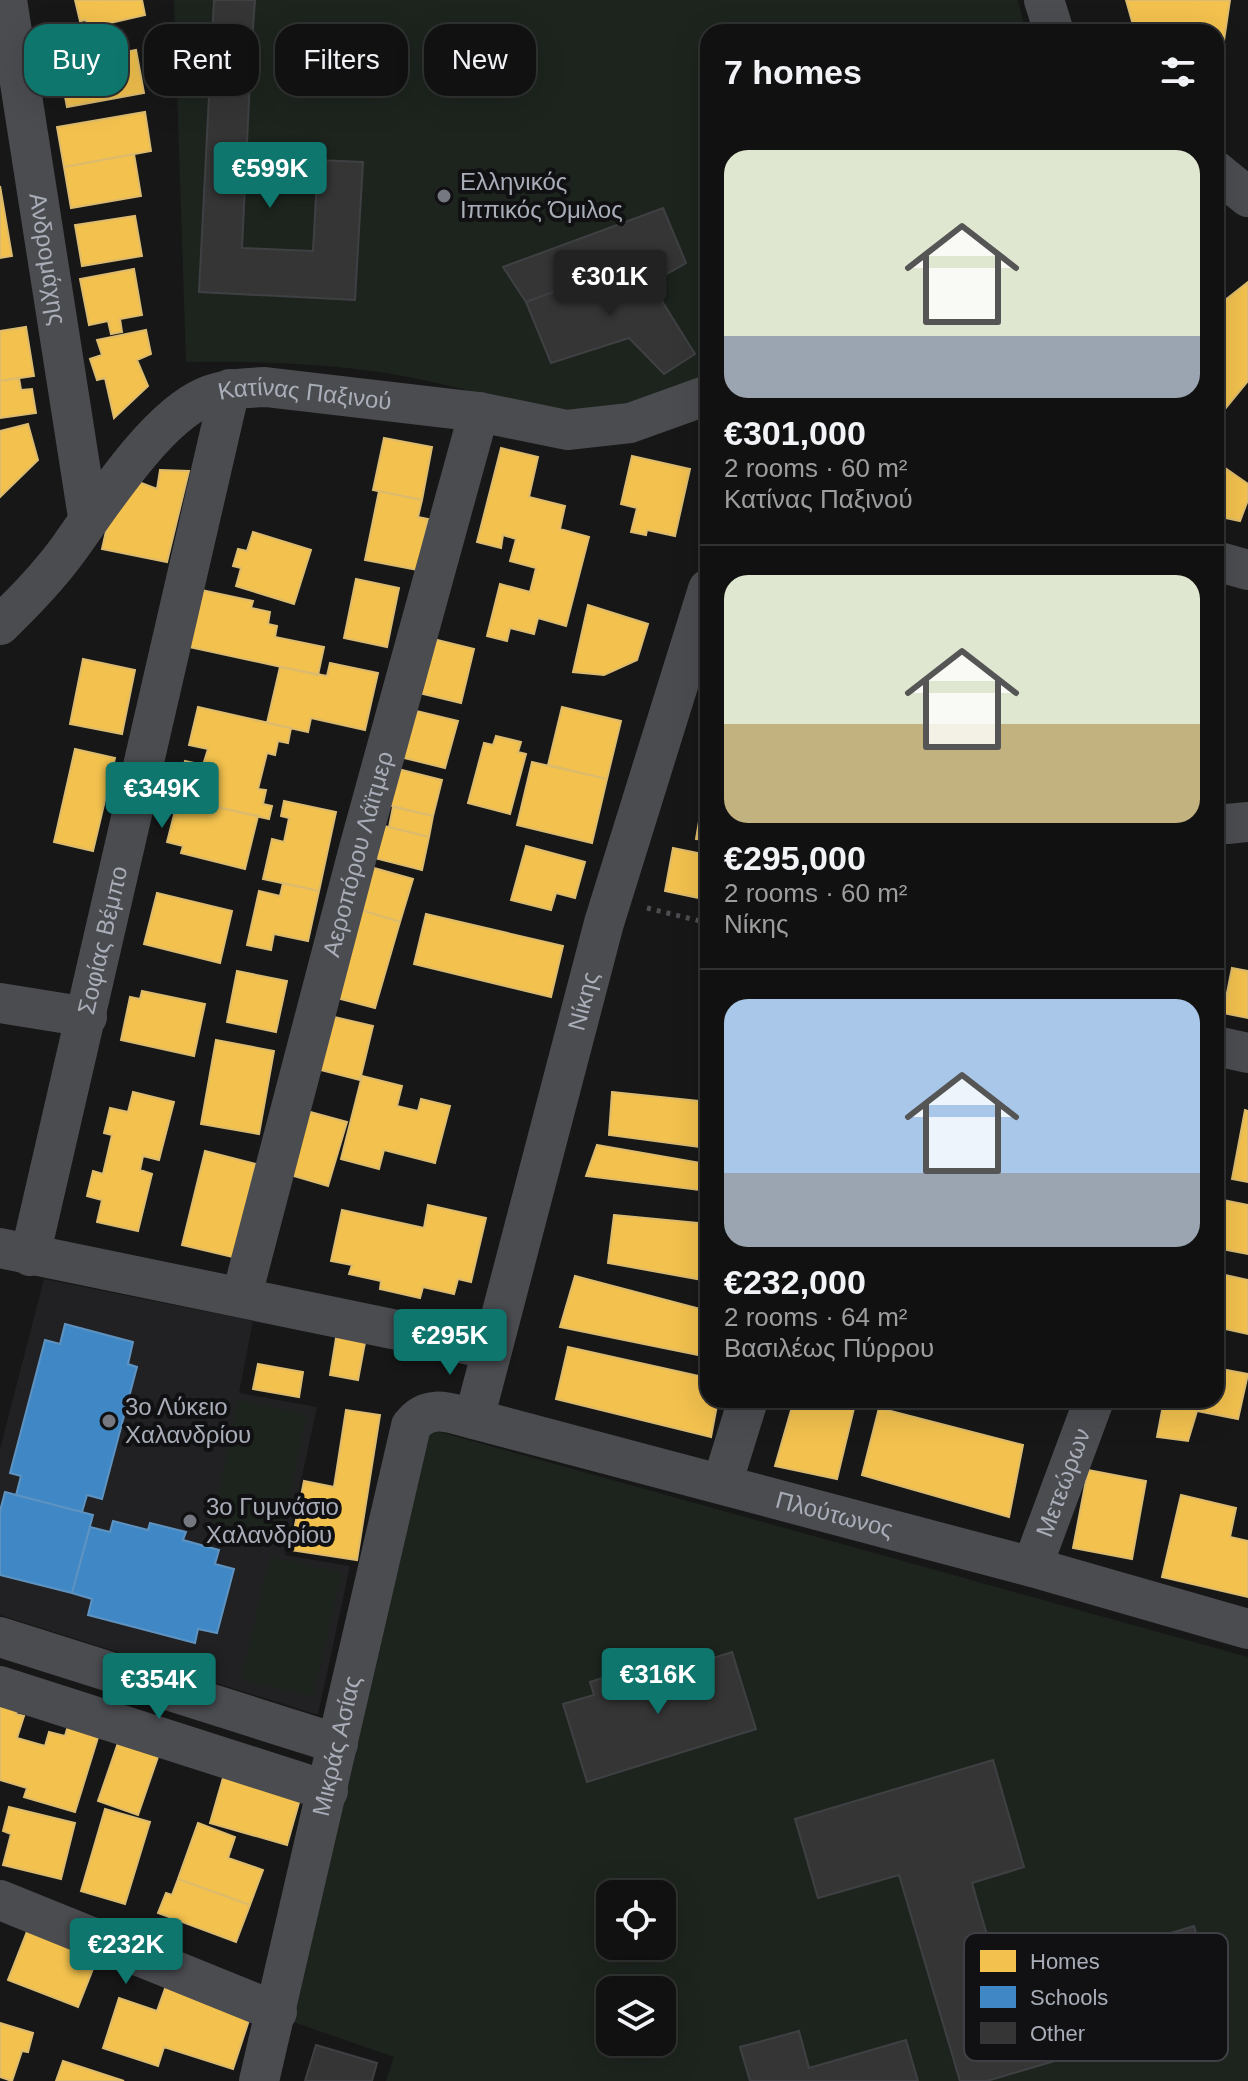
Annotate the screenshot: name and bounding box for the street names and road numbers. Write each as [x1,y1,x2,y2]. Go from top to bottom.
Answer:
street label: Ανδρομάχης [24,191,72,327]
street label: Κατίνας Παξινού [216,373,393,415]
street label: Αεροπόρου Λάϊτμερ [317,748,398,960]
street label: Σοφίας Βέμπο [72,863,133,1017]
street label: Νίκης [562,969,604,1033]
street label: Μετεώρων [1030,1424,1095,1541]
street label: Πλούτωνος [773,1486,896,1543]
street label: Μικράς Ασίας [307,1673,366,1819]

